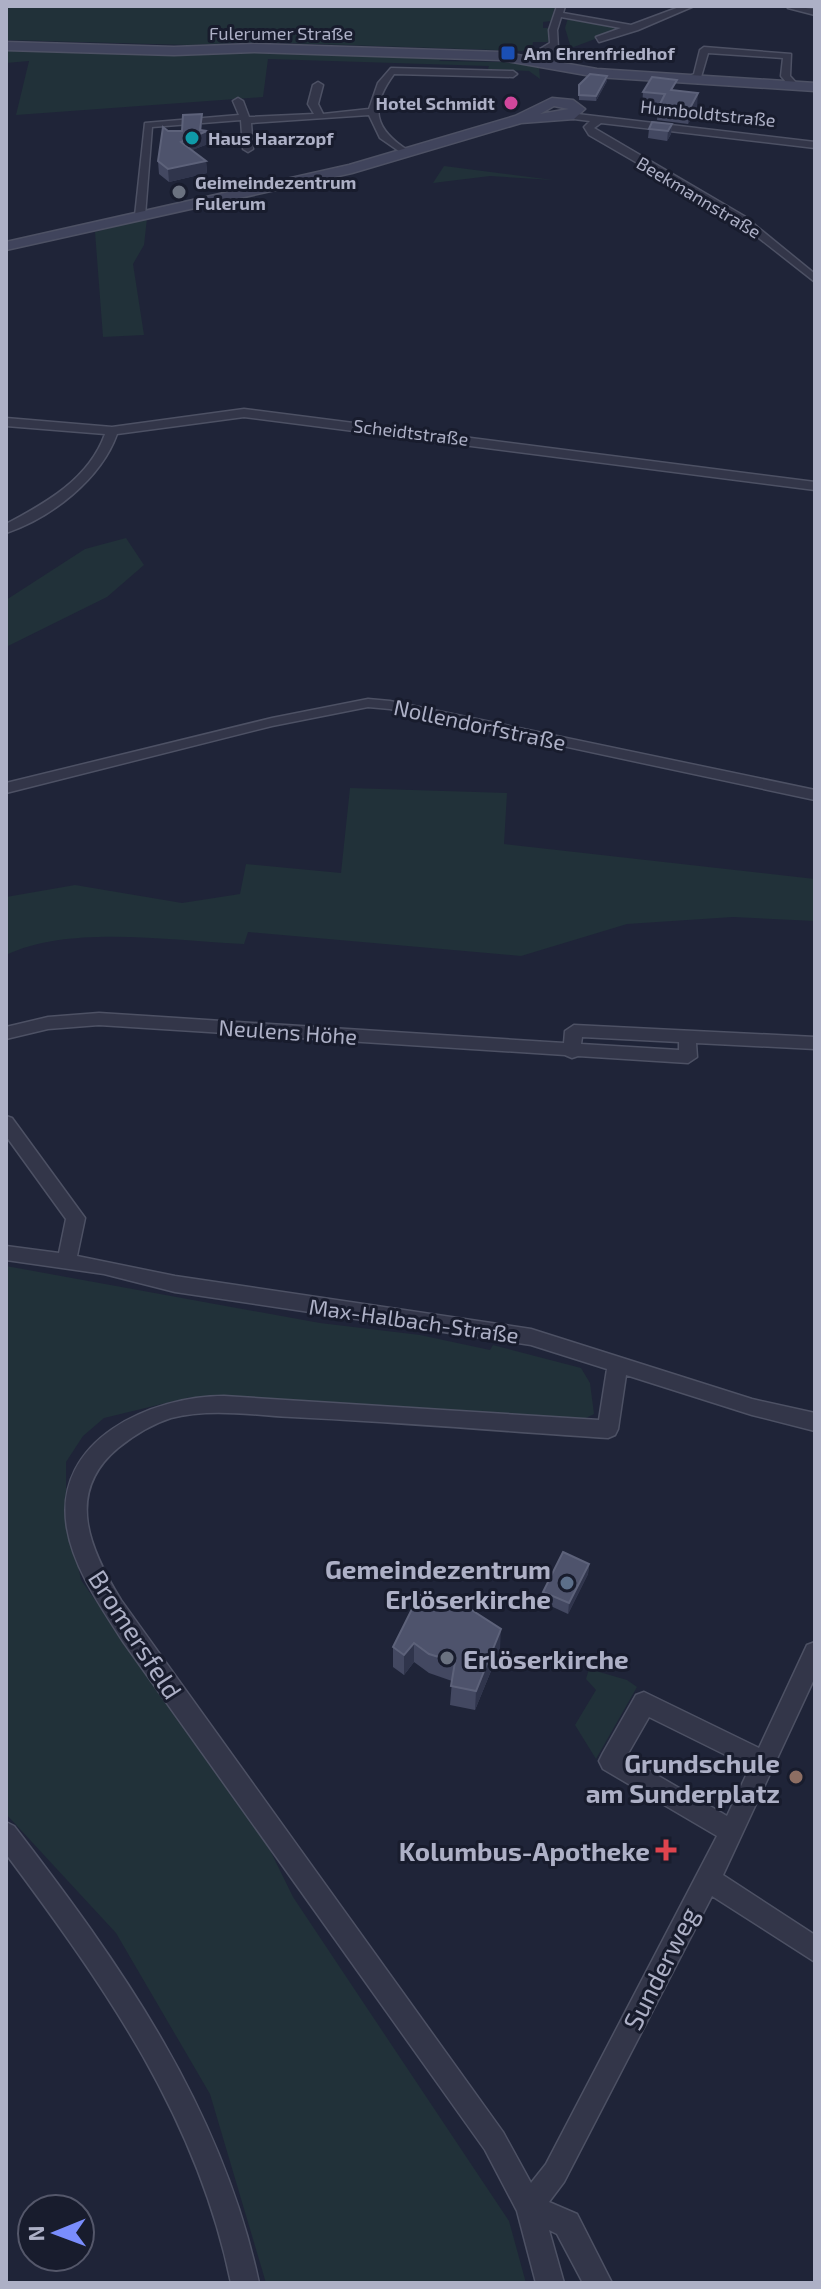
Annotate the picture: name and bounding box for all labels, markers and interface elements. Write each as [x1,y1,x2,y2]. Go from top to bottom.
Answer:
street label: Fulerumer Straße [209,22,353,44]
place label: Am Ehrenfriedhof [524,42,675,64]
marker: Am Ehrenfriedhof [499,44,517,62]
place label: Hotel Schmidt [376,92,496,114]
marker: Hotel Schmidt [502,94,520,112]
street label: Humboldtstraße [639,95,777,131]
place label: Haus Haarzopf [208,127,334,149]
marker: Haus Haarzopf [183,129,201,147]
street label: Beekmannstraße [633,151,765,243]
place label: Geimeindezentrum Fulerum [195,171,356,214]
marker: Geimeindezentrum Fulerum [170,183,188,201]
street label: Scheidtstraße [352,414,470,450]
street label: Nollendorfstraße [392,693,568,755]
street label: Neulens Höhe [218,1013,358,1049]
street label: Max-Halbach-Straße [307,1292,521,1348]
place label: Gemeindezentrum Erlöserkirche [325,1553,551,1614]
street label: Bromersfeld [83,1564,189,1704]
marker: Gemeindezentrum Erlöserkirche [558,1574,576,1592]
place label: Erlöserkirche [463,1643,629,1674]
marker: Erlöserkirche [438,1649,456,1667]
place label: Grundschule am Sunderplatz [586,1747,780,1808]
marker: Grundschule am Sunderplatz [787,1768,805,1786]
place label: Kolumbus-Apotheke [399,1835,650,1866]
marker: Kolumbus-Apotheke [657,1841,675,1859]
street label: Sunderweg [616,1901,704,2035]
north arrow [16,2193,96,2273]
text: N [22,2225,48,2242]

